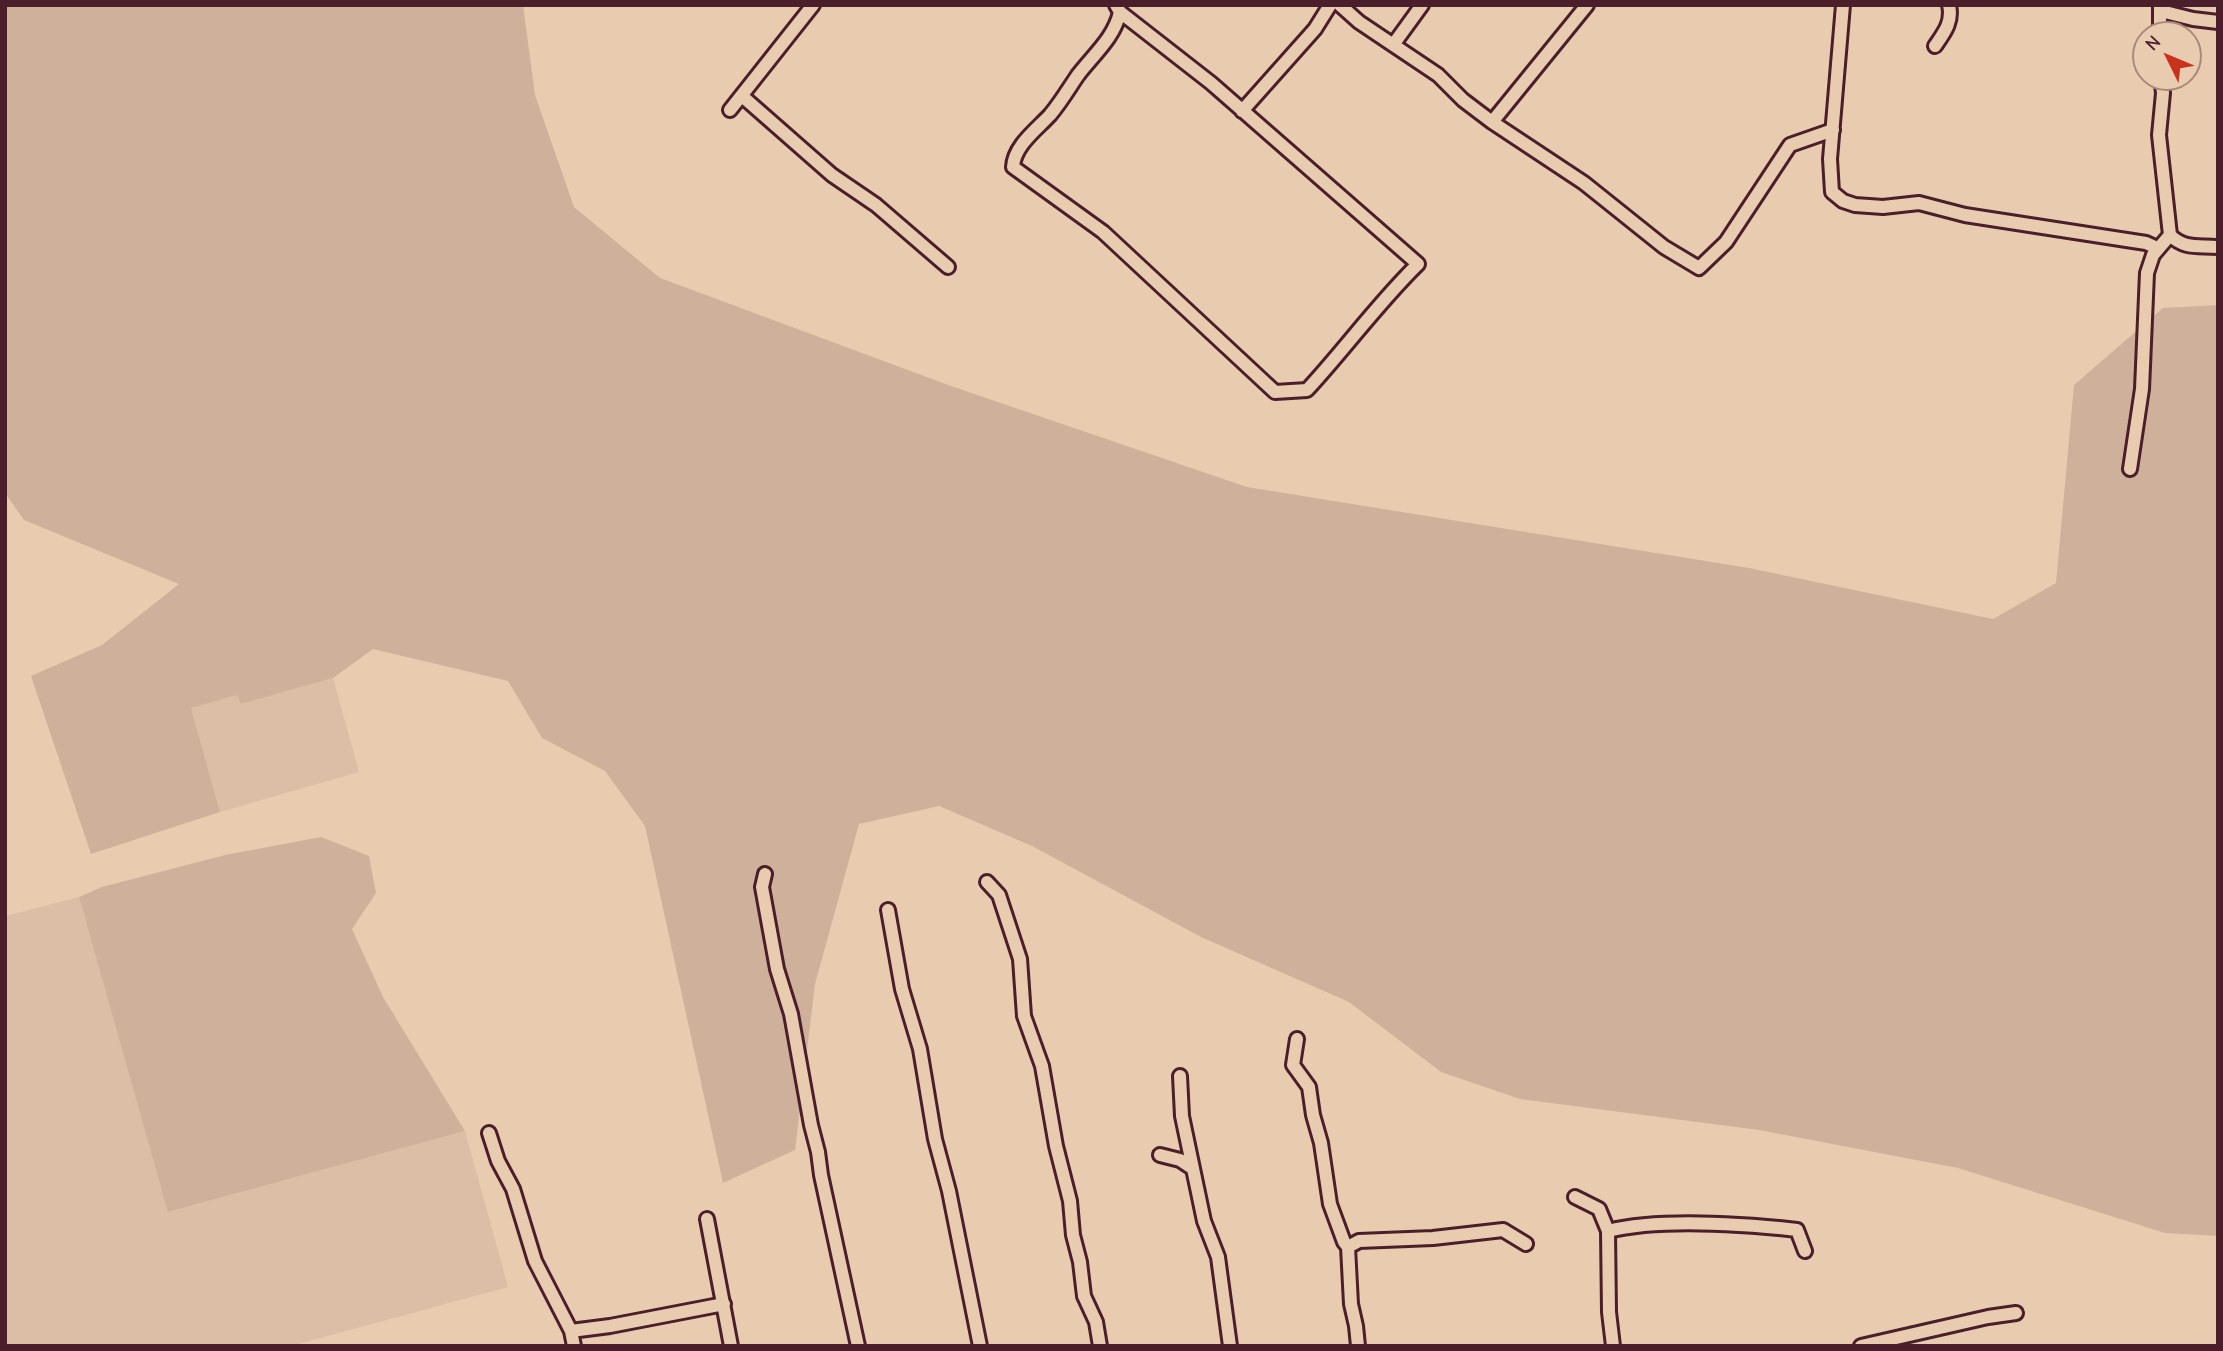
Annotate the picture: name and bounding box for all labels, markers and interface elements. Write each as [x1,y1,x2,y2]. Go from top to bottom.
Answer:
north arrow [2132,21,2202,91]
text: N [2141,31,2165,55]

